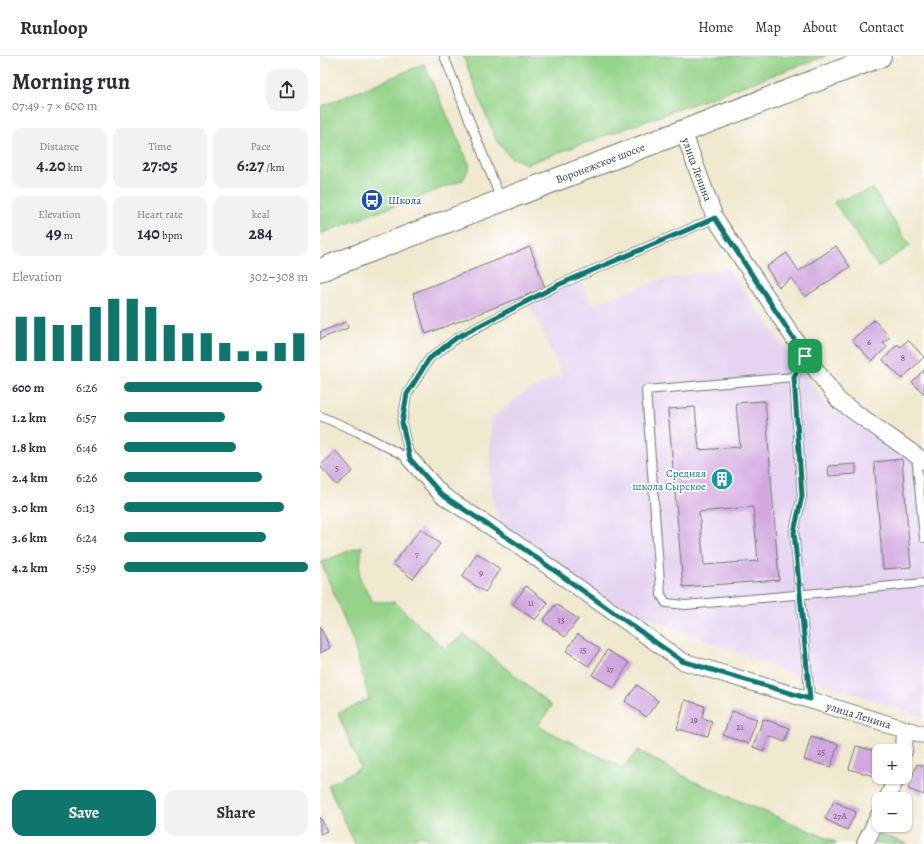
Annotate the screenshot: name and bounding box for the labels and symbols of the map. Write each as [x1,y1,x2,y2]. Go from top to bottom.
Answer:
street label: улица Ленина [678,135,716,204]
street label: Воронежское шоссе [554,139,647,187]
bus stop icon: Школа [359,187,385,213]
place label: Школа [388,193,422,208]
house number: 6 [867,336,871,348]
pin [788,339,822,373]
house number: 8 [901,352,905,364]
house number: 5 [335,462,339,474]
place label: Средняя школа Сырское [633,466,706,494]
building icon: Средняя школа Сырское [709,466,735,492]
house number: 7 [415,548,419,560]
house number: 9 [479,567,483,579]
house number: 11 [528,597,534,609]
house number: 13 [558,614,565,626]
house number: 15 [580,644,587,656]
house number: 17 [607,663,614,675]
street label: улица Ленина [824,698,894,733]
house number: 19 [690,714,698,726]
house number: 21 [736,721,744,733]
house number: 25 [817,746,825,758]
house number: 27А [833,810,847,822]

